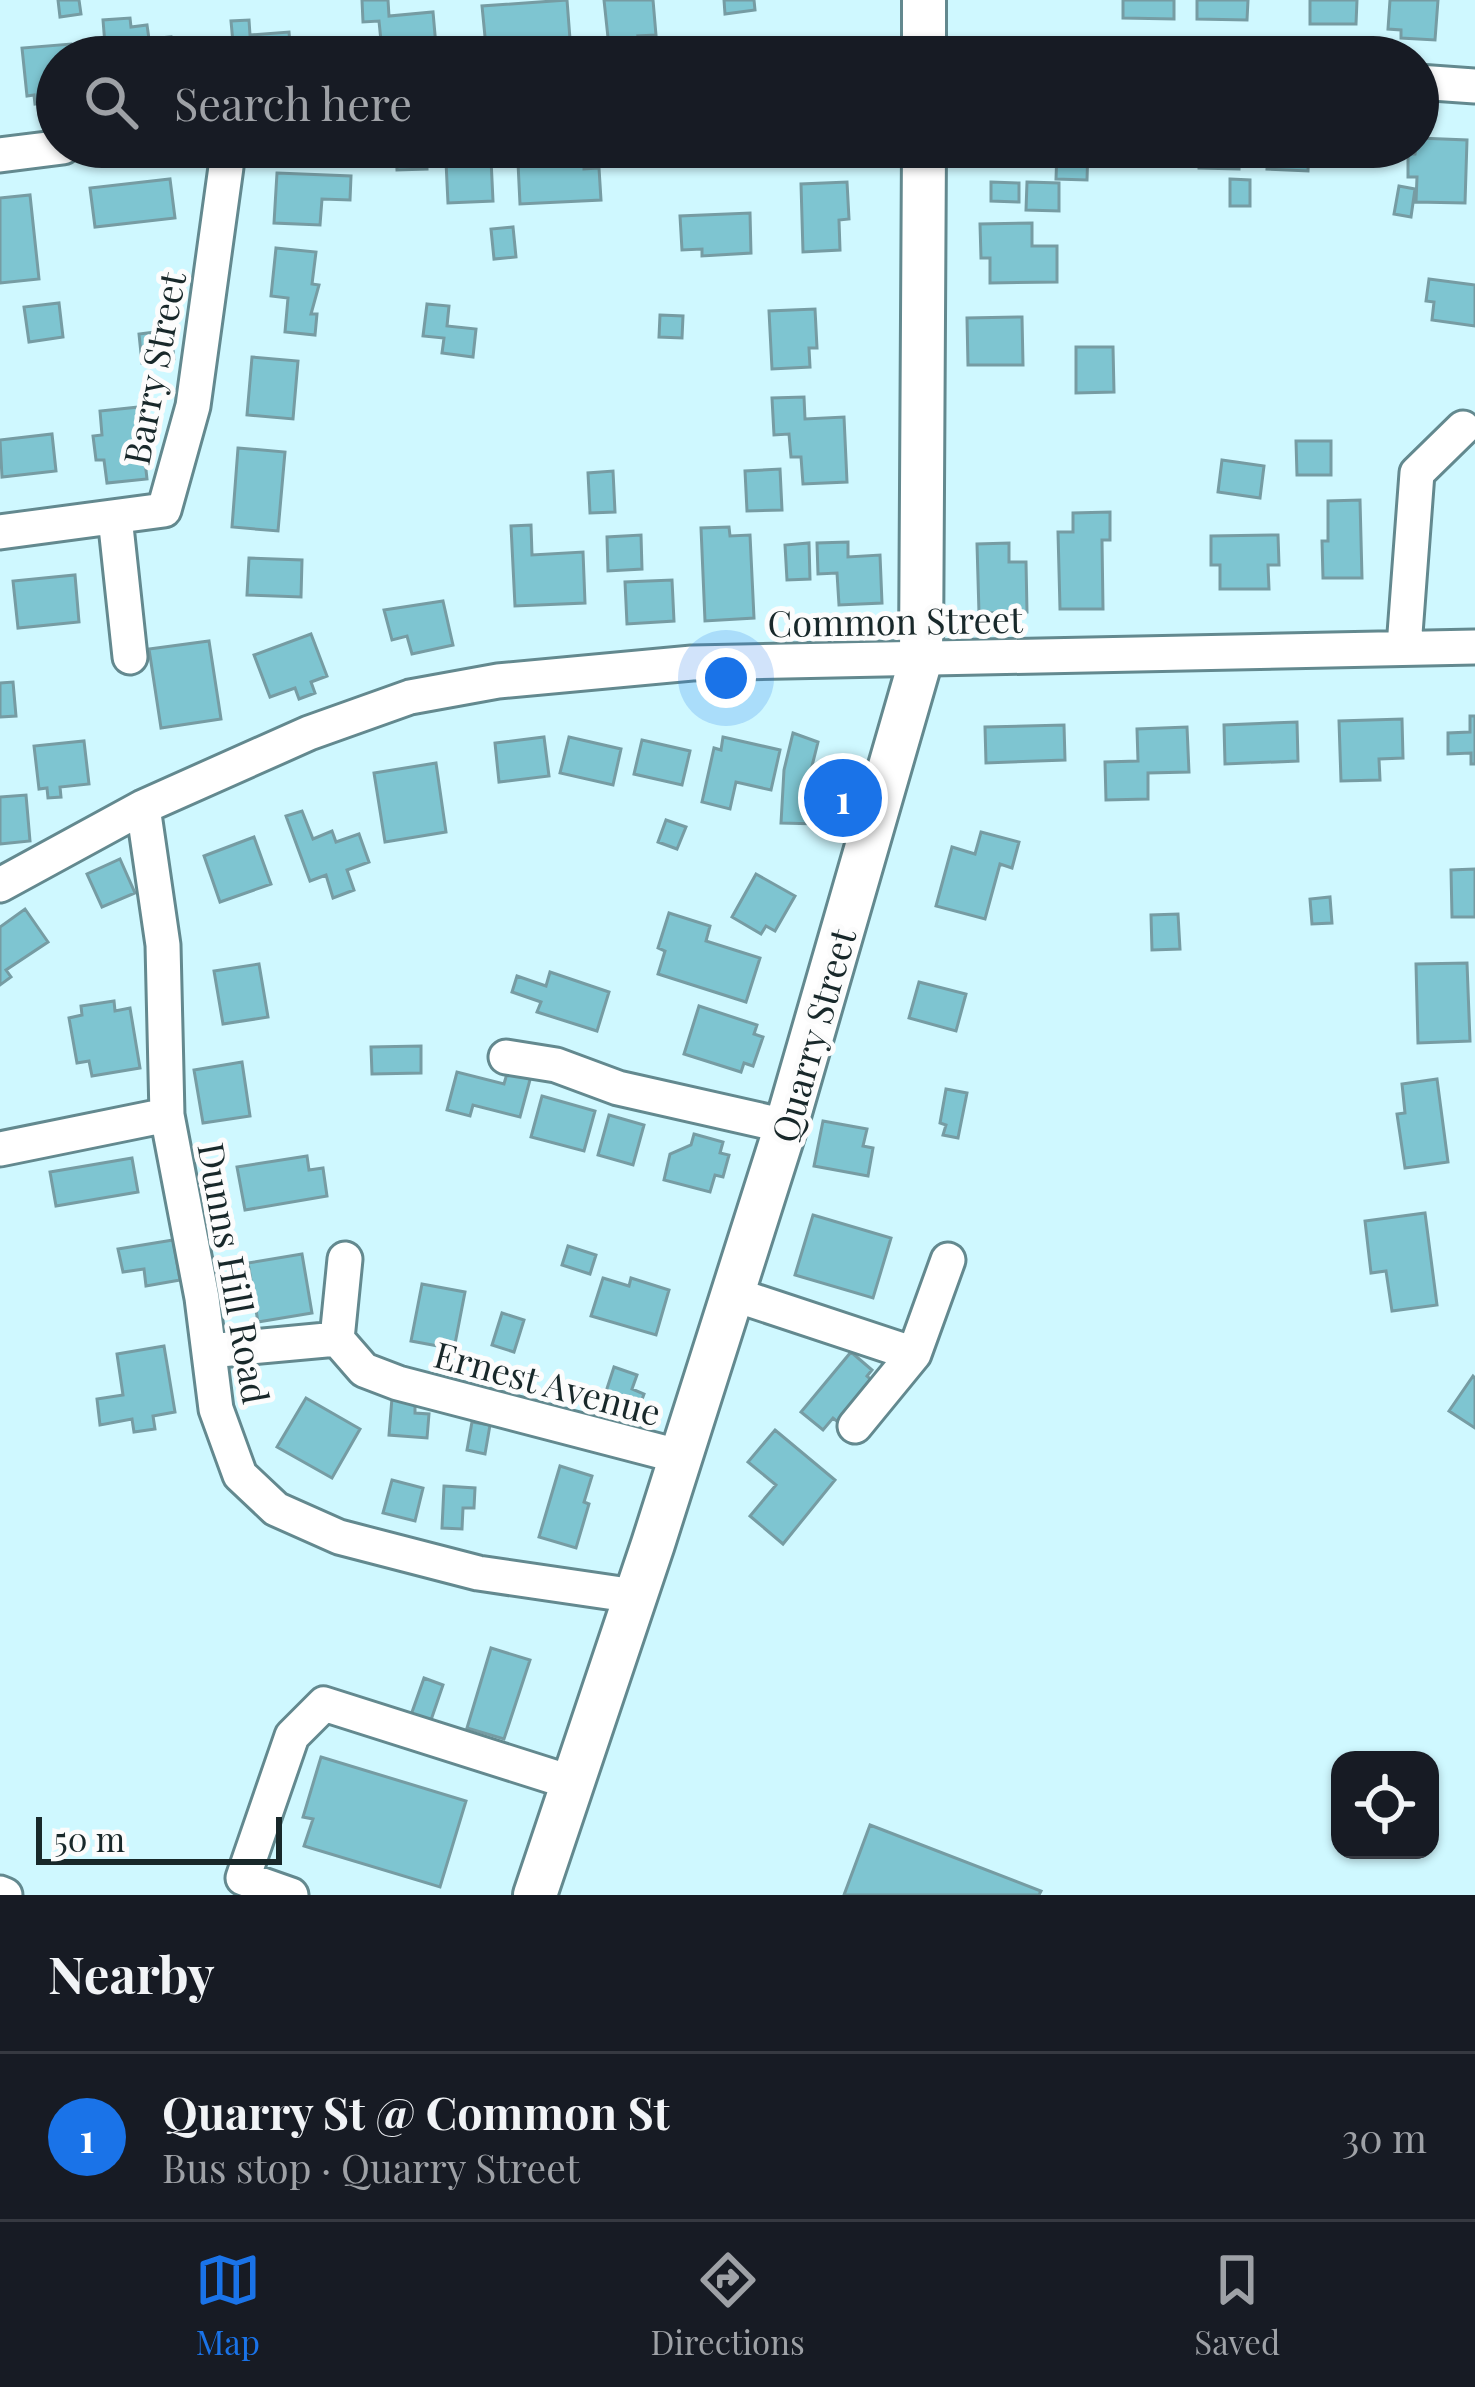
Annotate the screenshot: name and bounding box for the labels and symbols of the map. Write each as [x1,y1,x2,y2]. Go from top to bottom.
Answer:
street label: Barry Street [111,266,195,468]
street label: Common Street [767,594,1024,646]
your location [696,648,756,708]
pin: 1 [804,753,882,843]
street label: Quarry Street [759,921,866,1148]
street label: Dunns Hill Road [188,1139,282,1407]
street label: Ernest Avenue [430,1329,666,1435]
scale bar [36,1811,282,1864]

